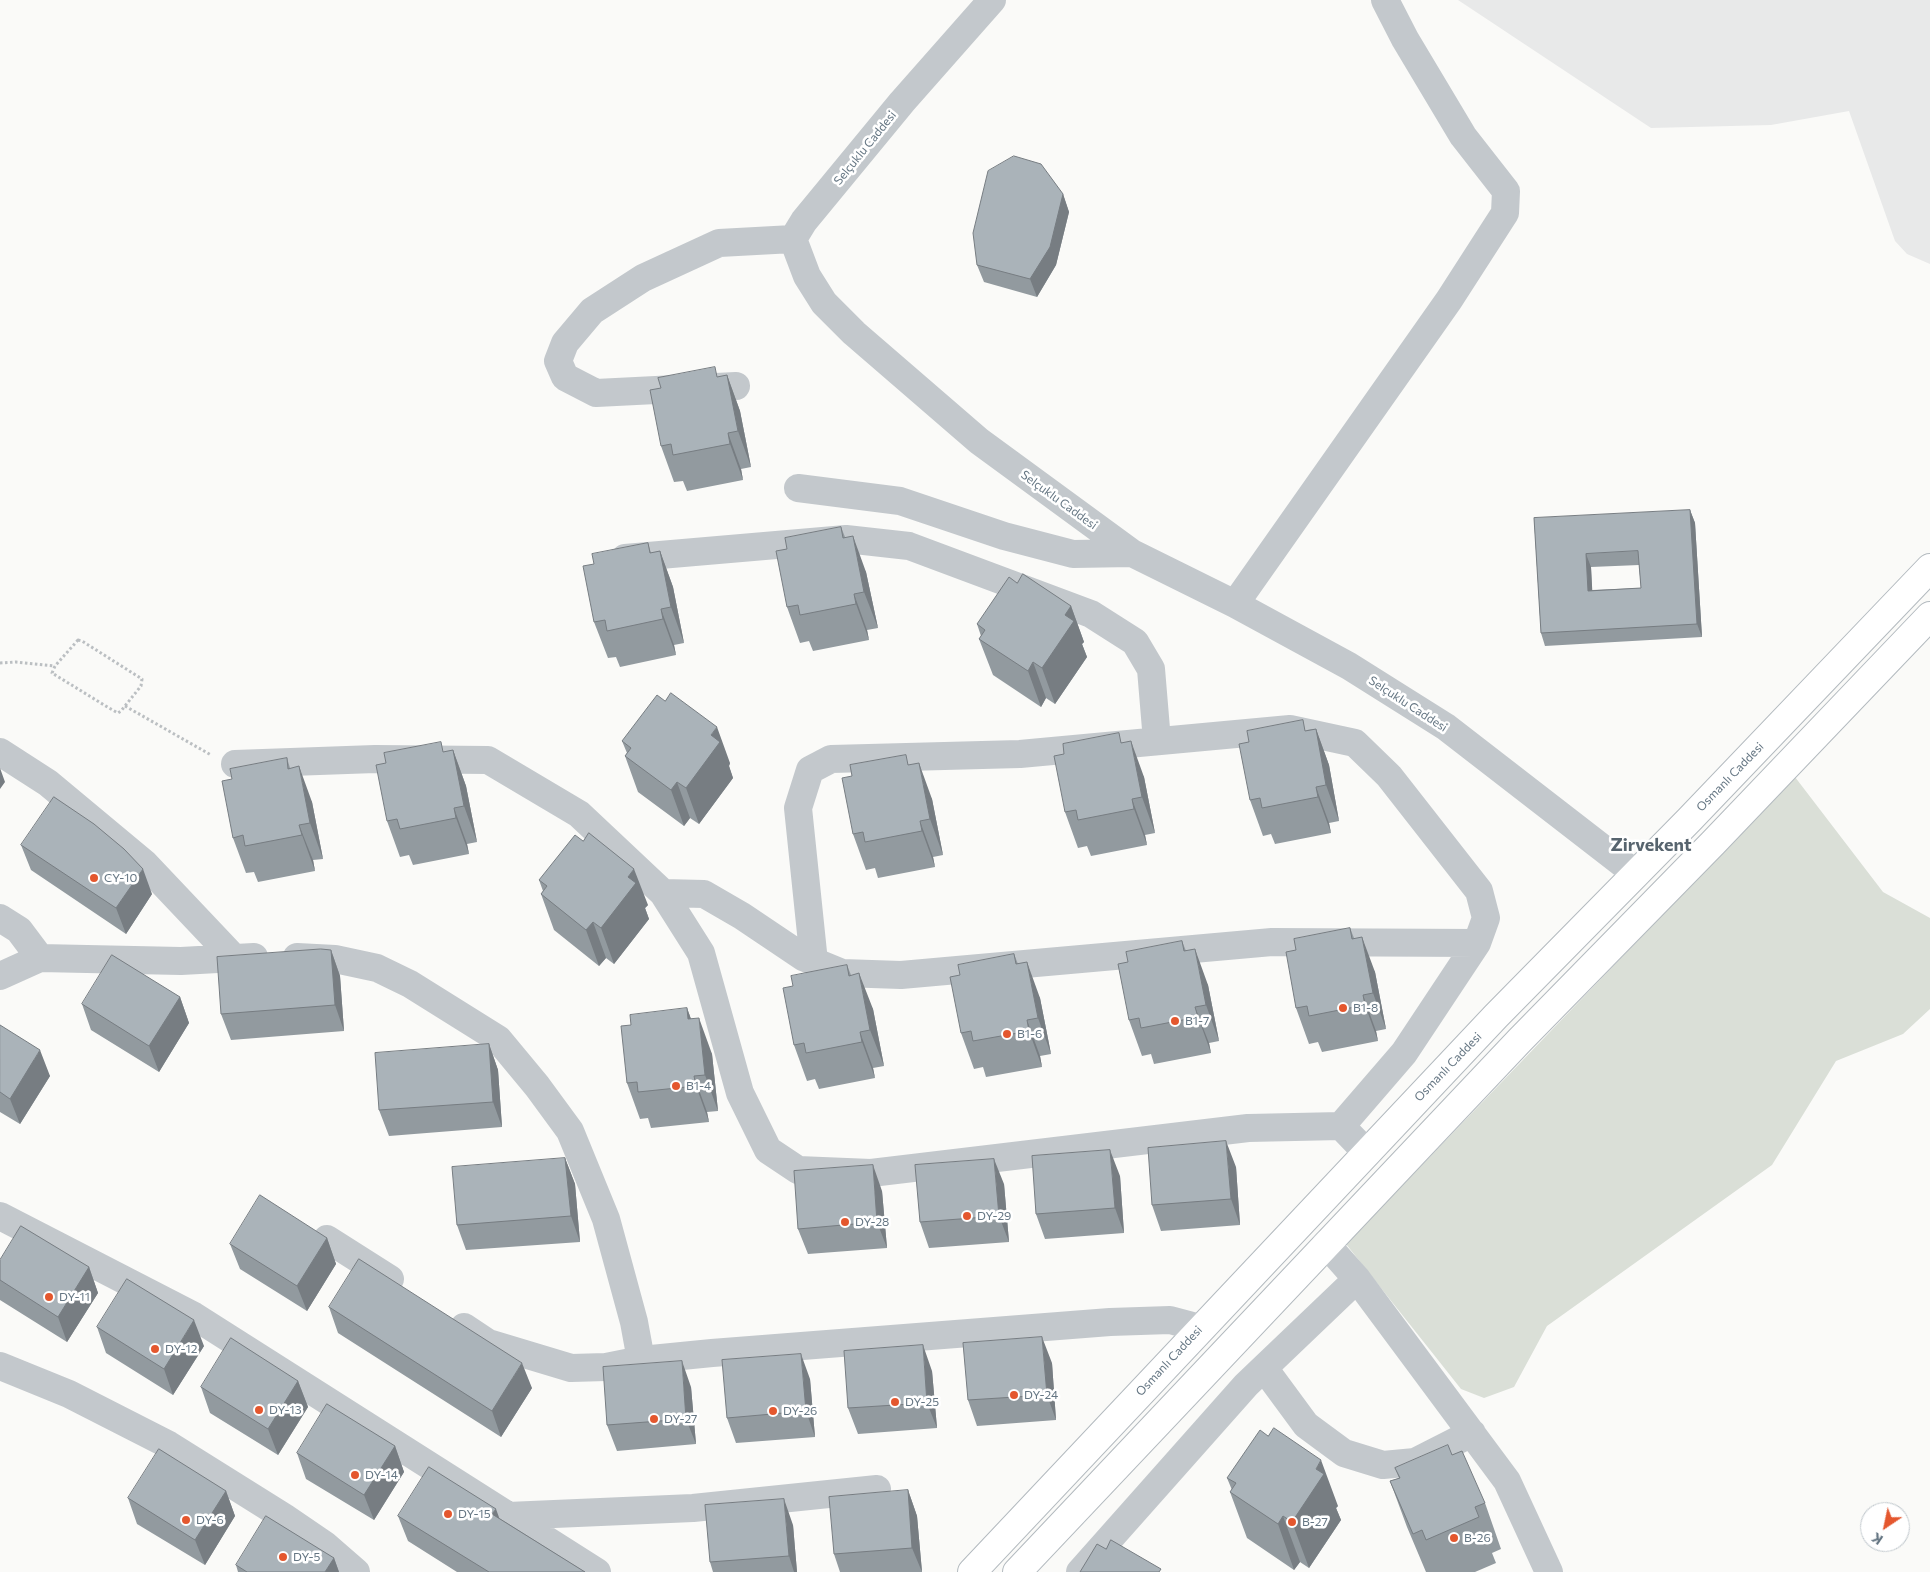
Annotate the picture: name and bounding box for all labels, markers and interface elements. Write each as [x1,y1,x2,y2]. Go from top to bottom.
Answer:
street label: Selçuklu Caddesi [831,108,899,188]
street label: Selçuklu Caddesi [1018,467,1100,533]
street label: Selçuklu Caddesi [1366,673,1450,735]
street label: Osmanlı Caddesi [1693,739,1767,815]
district label: Zirvekent [1610,834,1692,856]
place label: CY-10 [104,871,137,885]
marker: CY-10 [88,872,100,884]
place label: B1-8 [1353,1001,1378,1015]
marker: B1-8 [1337,1002,1349,1014]
place label: B1-7 [1185,1014,1209,1028]
marker: B1-7 [1169,1015,1181,1027]
place label: B1-6 [1017,1027,1042,1041]
marker: B1-6 [1001,1028,1013,1040]
street label: Osmanlı Caddesi [1411,1029,1485,1105]
place label: B1-4 [686,1079,711,1093]
marker: B1-4 [670,1080,682,1092]
place label: DY-29 [977,1209,1011,1223]
marker: DY-29 [961,1210,973,1222]
place label: DY-28 [855,1215,889,1229]
marker: DY-28 [839,1216,851,1228]
place label: DY-11 [59,1290,90,1304]
marker: DY-11 [43,1291,55,1303]
street label: Osmanlı Caddesi [1133,1323,1205,1399]
place label: DY-12 [165,1342,197,1356]
marker: DY-12 [149,1343,161,1355]
place label: DY-24 [1024,1388,1058,1402]
marker: DY-24 [1008,1389,1020,1401]
place label: DY-25 [905,1395,939,1409]
marker: DY-25 [889,1396,901,1408]
place label: DY-13 [269,1403,301,1417]
marker: DY-13 [253,1404,265,1416]
place label: DY-26 [783,1404,817,1418]
marker: DY-26 [767,1405,779,1417]
place label: DY-27 [664,1412,697,1426]
marker: DY-27 [648,1413,660,1425]
place label: DY-14 [365,1468,398,1482]
marker: DY-14 [349,1469,361,1481]
north arrow [1860,1502,1910,1552]
place label: DY-15 [458,1507,491,1521]
marker: DY-15 [442,1508,454,1520]
place label: DY-6 [196,1513,224,1527]
marker: DY-6 [180,1514,192,1526]
place label: B-27 [1302,1515,1328,1529]
marker: B-27 [1286,1516,1298,1528]
text: K [1868,1529,1886,1549]
place label: B-26 [1464,1531,1491,1545]
marker: B-26 [1448,1532,1460,1544]
place label: DY-5 [293,1550,320,1564]
marker: DY-5 [277,1551,289,1563]

